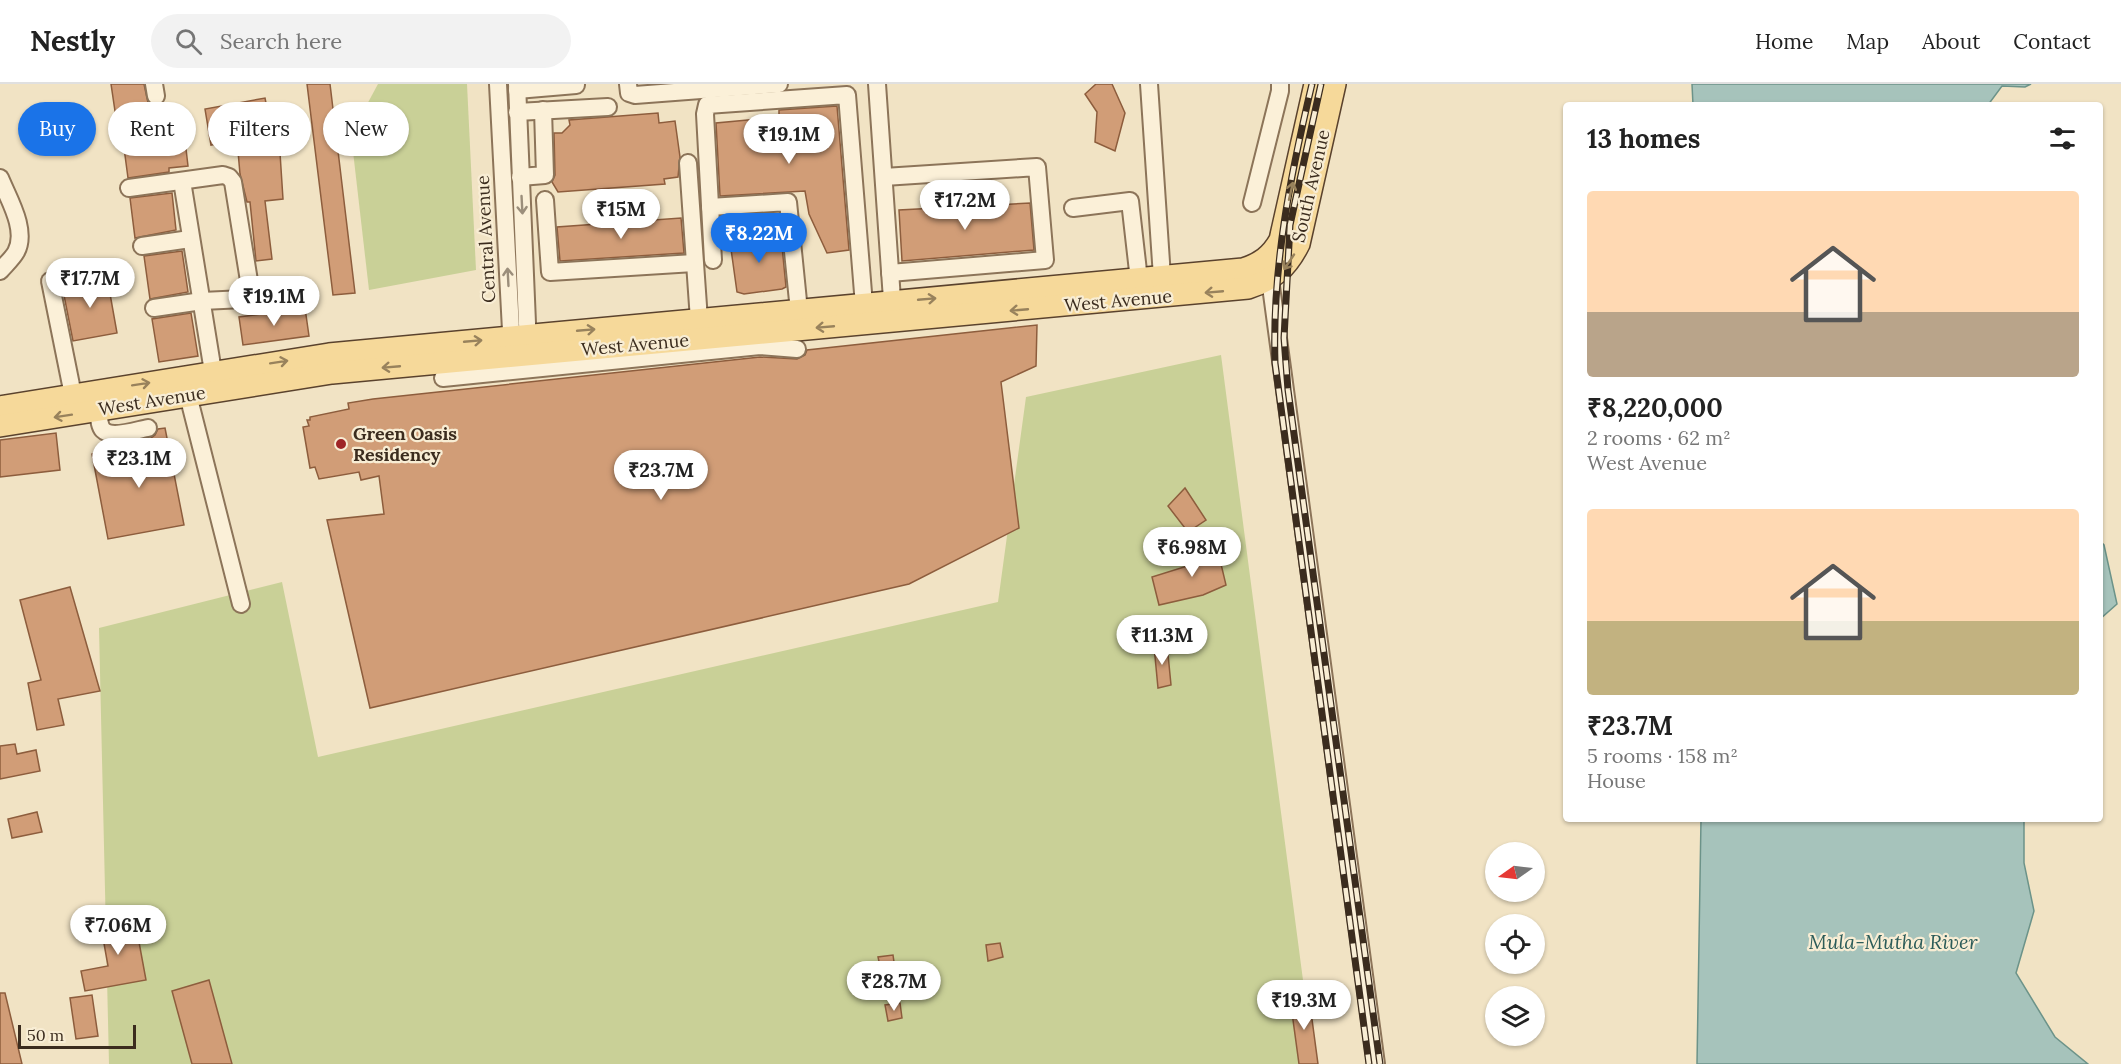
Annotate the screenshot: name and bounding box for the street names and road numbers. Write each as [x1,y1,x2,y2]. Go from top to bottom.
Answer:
street label: South Avenue [1286,127,1335,245]
street label: Central Avenue [471,174,500,303]
street label: West Avenue [1063,284,1173,317]
street label: West Avenue [580,328,690,361]
street label: West Avenue [97,381,207,420]

